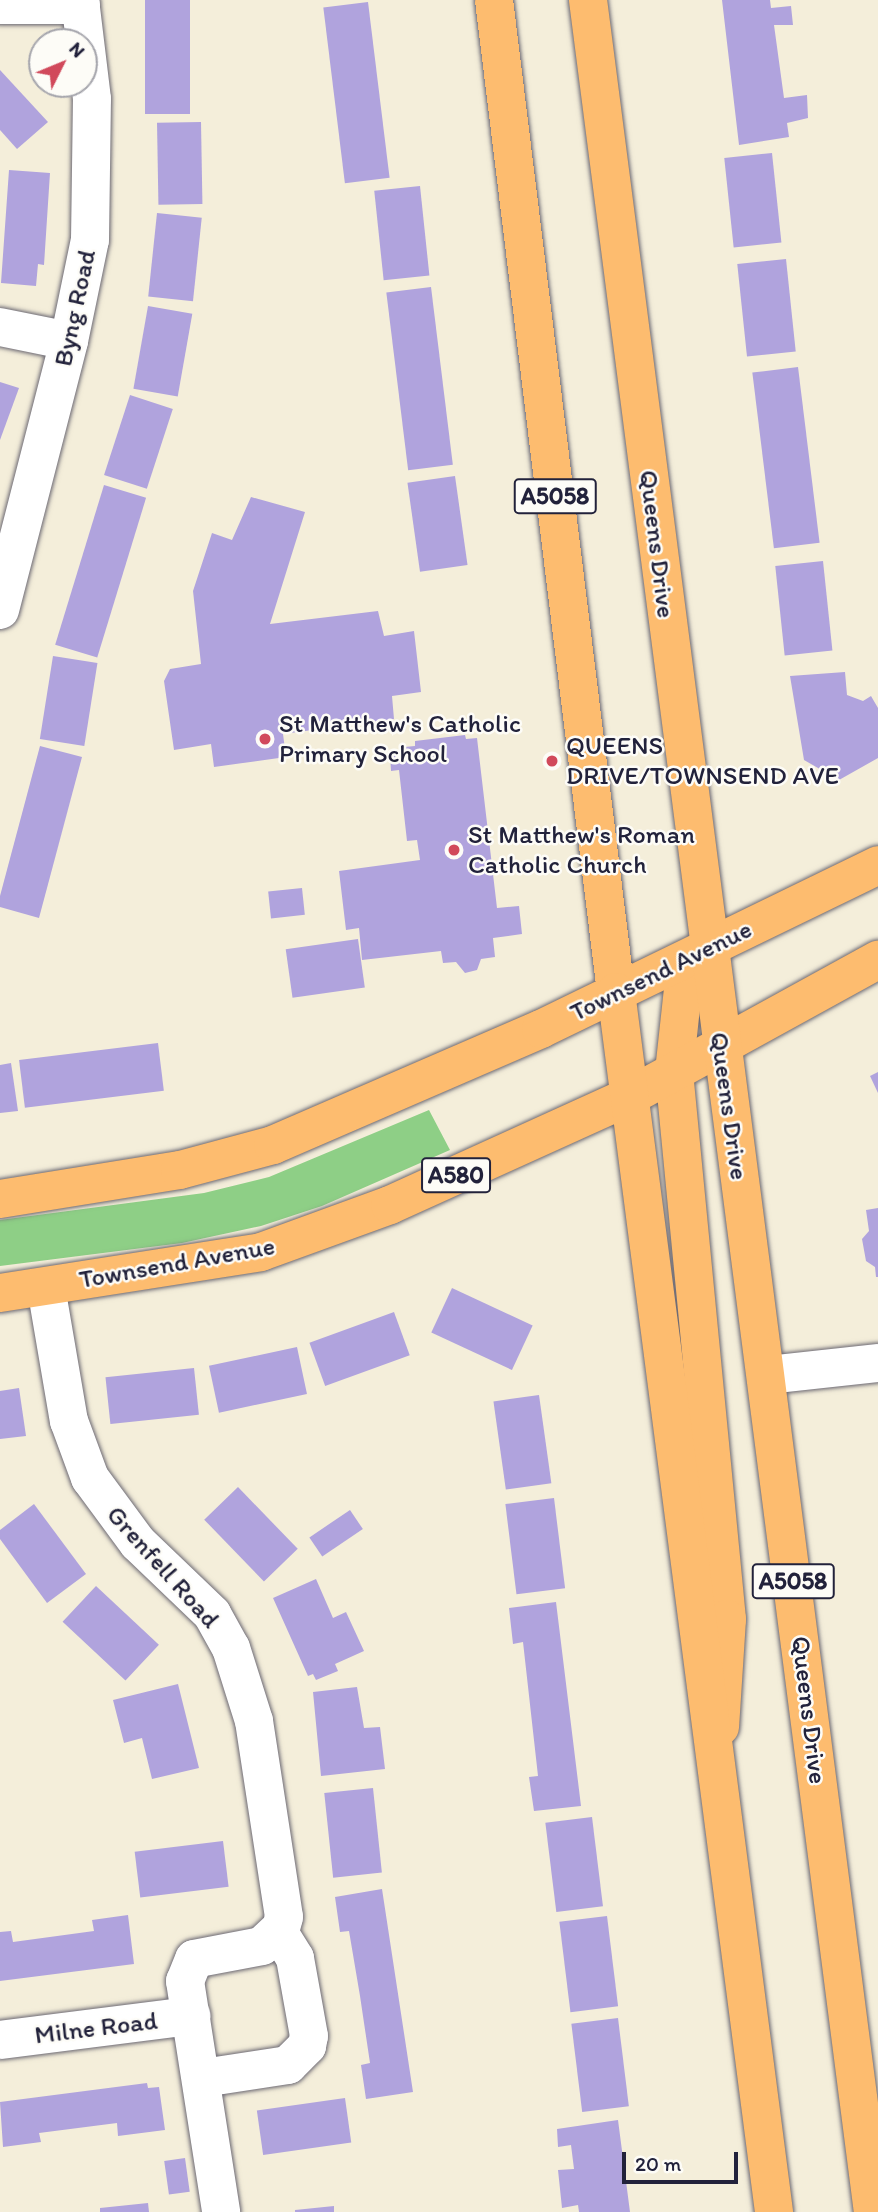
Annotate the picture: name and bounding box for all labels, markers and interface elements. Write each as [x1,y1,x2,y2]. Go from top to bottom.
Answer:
north arrow [28,28,98,98]
text: N [64,37,90,62]
street label: Byng Road [47,247,103,369]
street label: Queens Drive [632,468,682,620]
road number: A5058 [513,476,597,516]
place label: St Matthew's Catholic Primary School [279,708,521,770]
place label: QUEENS DRIVE/TOWNSEND AVE [566,730,838,792]
marker: St Matthew's Catholic Primary School [257,731,273,747]
marker: QUEENS DRIVE/TOWNSEND AVE [544,753,560,769]
place label: St Matthew's Roman Catholic Church [468,819,695,880]
marker: St Matthew's Roman Catholic Church [446,842,462,858]
street label: Townsend Avenue [566,914,756,1028]
street label: Queens Drive [703,1030,755,1182]
road number: A580 [421,1154,491,1196]
street label: Townsend Avenue [77,1231,277,1295]
street label: Grenfell Road [100,1500,226,1634]
road number: A5058 [751,1560,835,1602]
street label: Queens Drive [784,1634,834,1786]
street label: Milne Road [33,2005,159,2051]
scale bar [626,2138,742,2182]
text: 20 m [635,2151,681,2176]

